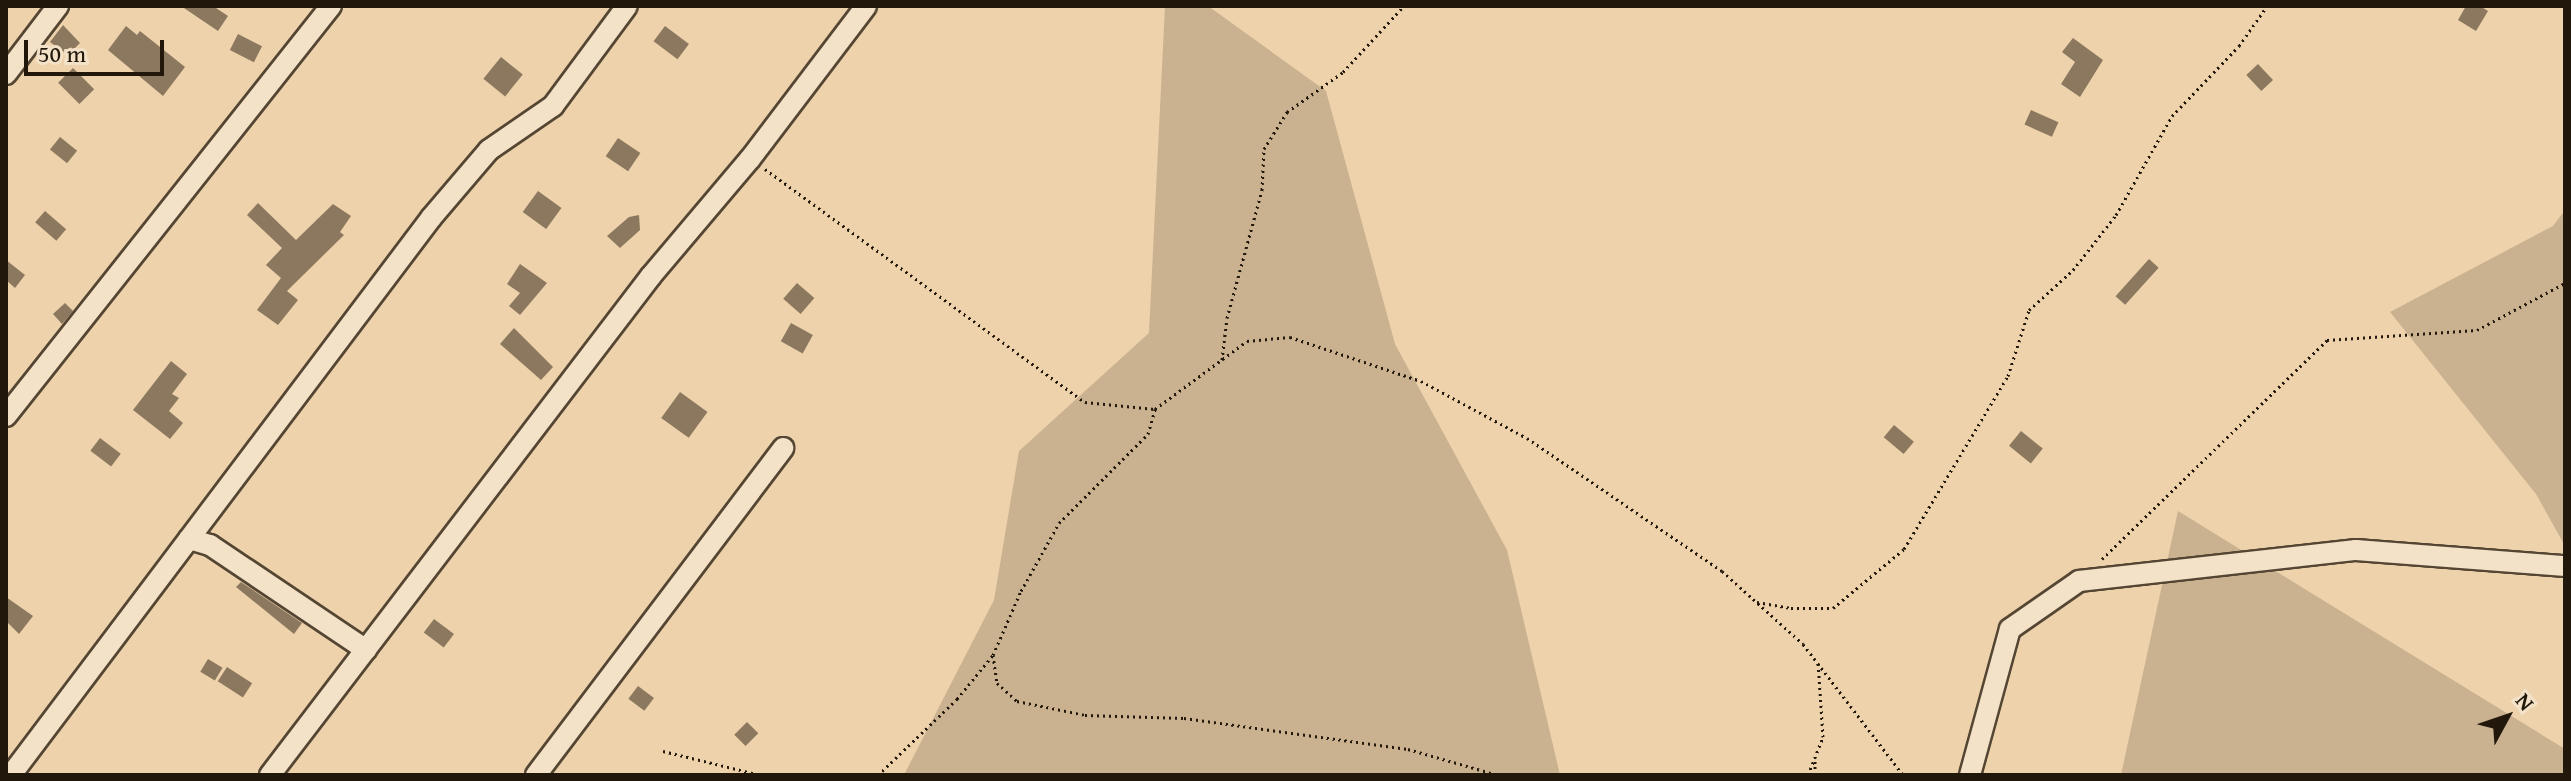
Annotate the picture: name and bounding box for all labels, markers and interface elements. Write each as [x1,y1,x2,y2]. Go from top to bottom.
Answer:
scale bar [28,24,168,74]
text: 50 m [38,36,86,71]
north arrow [2467,677,2547,757]
text: N [2508,686,2542,717]

